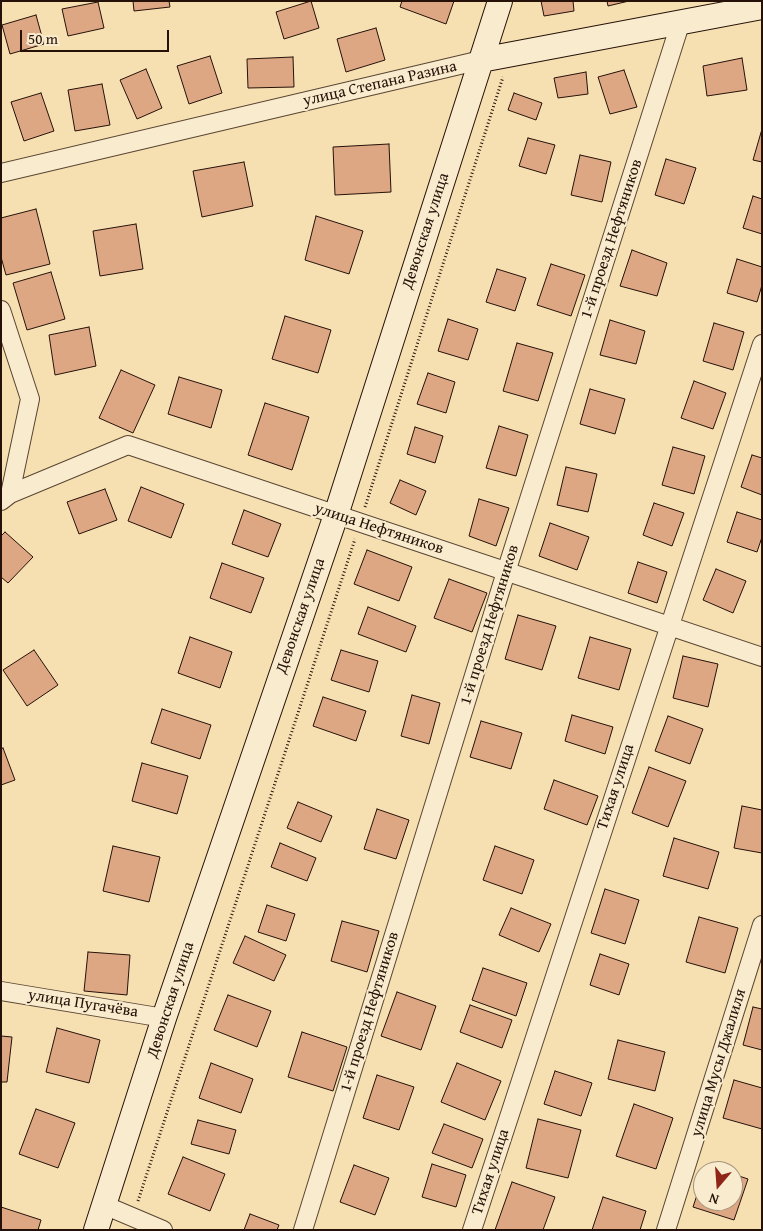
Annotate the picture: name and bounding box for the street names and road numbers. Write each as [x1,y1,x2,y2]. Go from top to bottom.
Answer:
street label: улица Степана Разина [301,57,459,111]
street label: 1-й проезд Нефтяников [577,157,647,321]
street label: Девонская улица [398,171,454,291]
street label: улица Нефтяников [312,499,446,559]
street label: 1-й проезд Нефтяников [456,543,524,707]
street label: Девонская улица [272,556,330,676]
street label: Тихая улица [593,742,639,832]
street label: 1-й проезд Нефтяников [336,930,404,1094]
street label: Девонская улица [143,940,199,1060]
street label: улица Пугачёва [27,986,139,1022]
street label: улица Мусы Джалиля [687,987,751,1139]
street label: Тихая улица [468,1127,514,1217]

